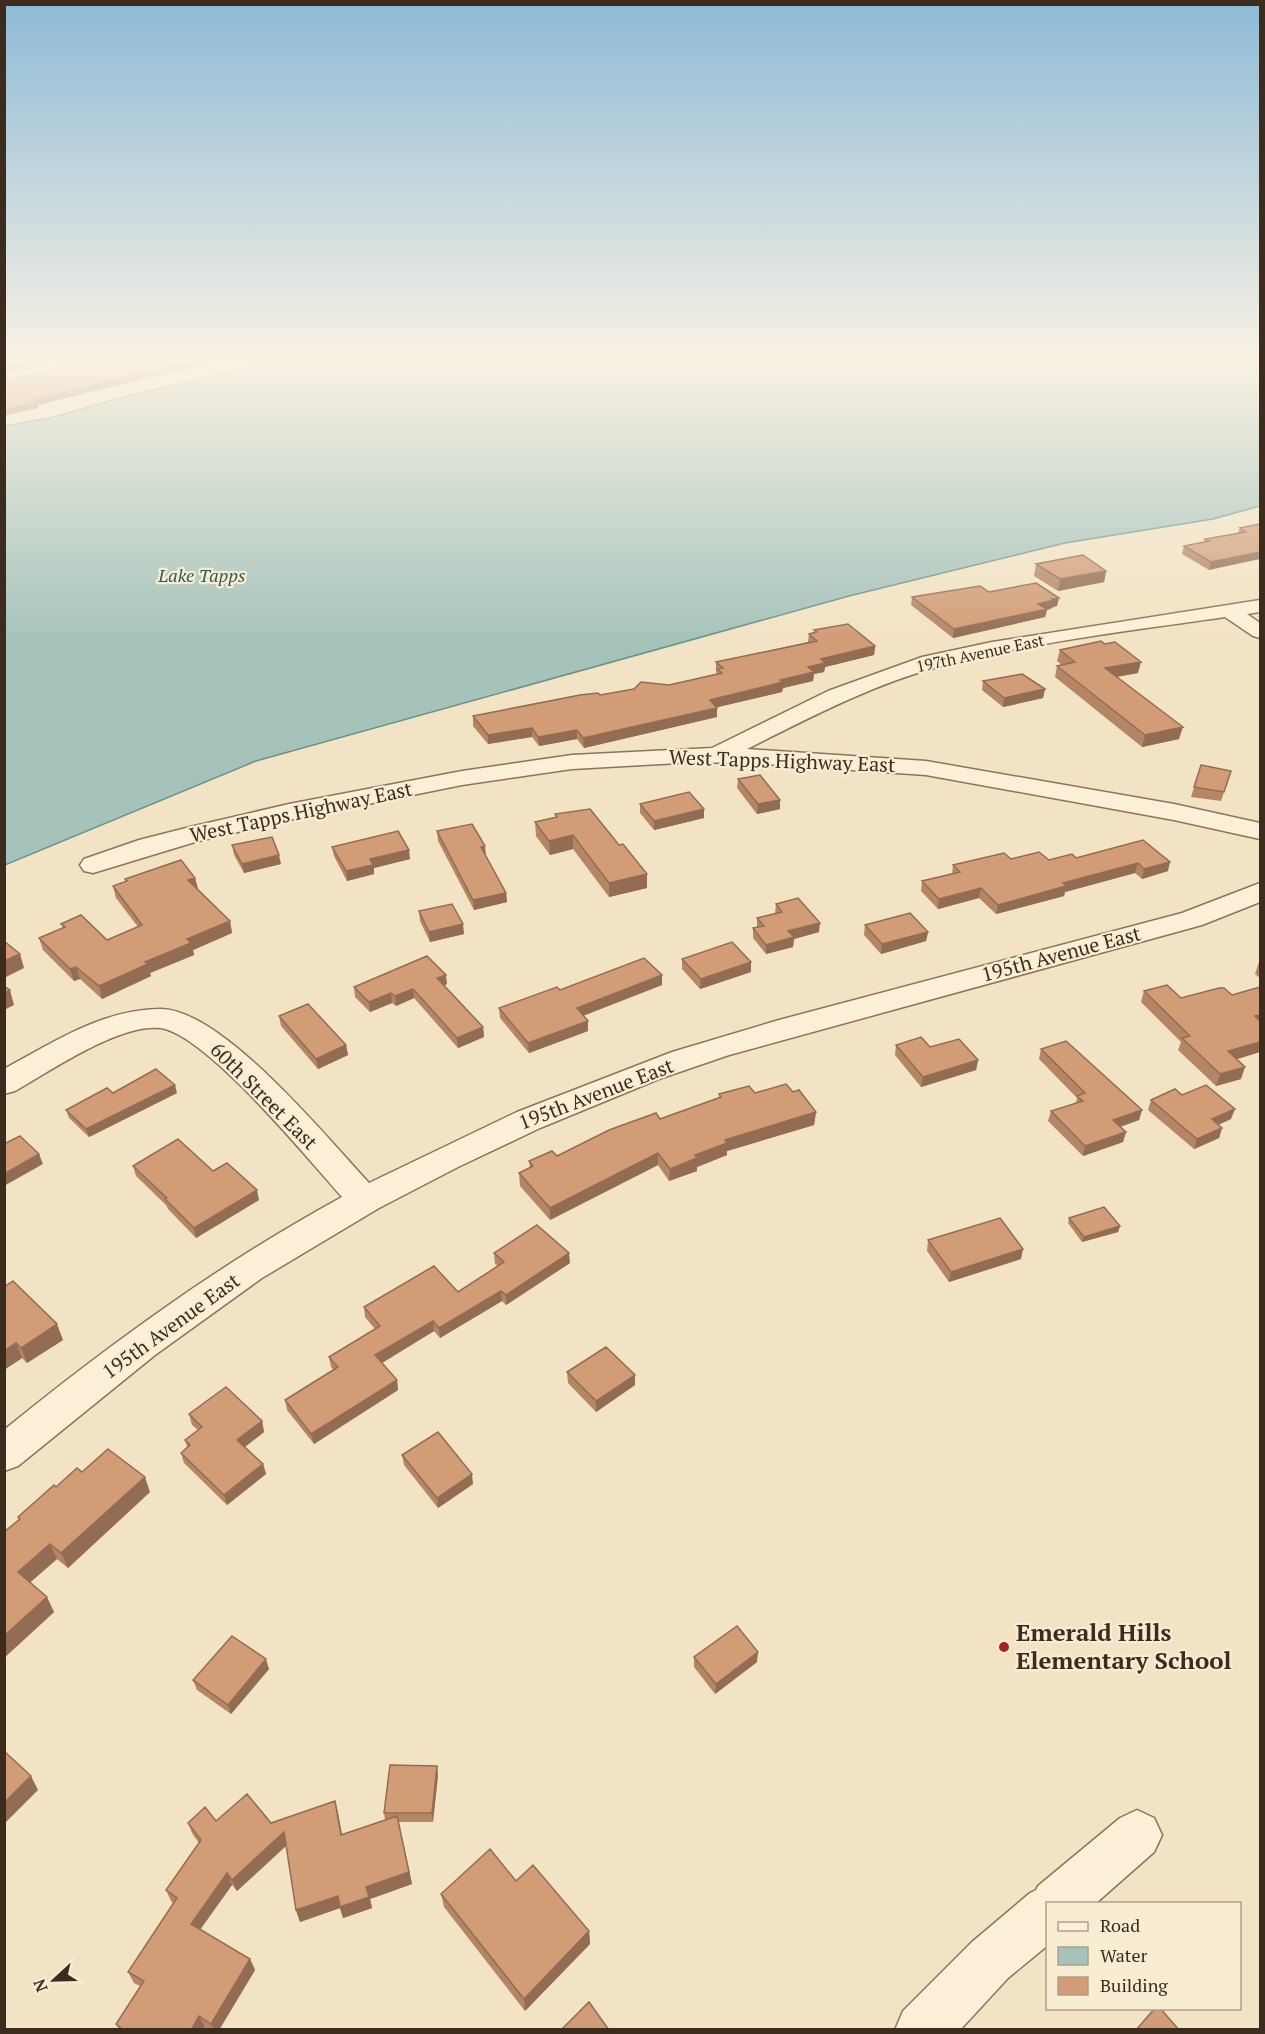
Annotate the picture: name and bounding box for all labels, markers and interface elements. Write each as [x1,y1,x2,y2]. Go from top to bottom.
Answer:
water label: Lake Tapps [157,563,246,587]
street label: 197th Avenue East [914,629,1046,677]
street label: West Tapps Highway East [668,743,896,778]
street label: West Tapps Highway East [187,775,415,848]
street label: 195th Avenue East [978,919,1144,988]
street label: 60th Street East [205,1036,324,1156]
street label: 195th Avenue East [515,1051,678,1135]
street label: 195th Avenue East [97,1266,245,1385]
place label: Emerald Hills Elementary School [1016,1616,1231,1676]
marker: Emerald Hills Elementary School [997,1640,1011,1654]
legend [1046,1902,1241,2010]
text: Road [1100,1913,1140,1937]
text: Water [1100,1943,1147,1967]
north arrow [24,1950,84,2010]
text: Building [1100,1973,1168,1997]
text: N [28,1976,53,1995]

